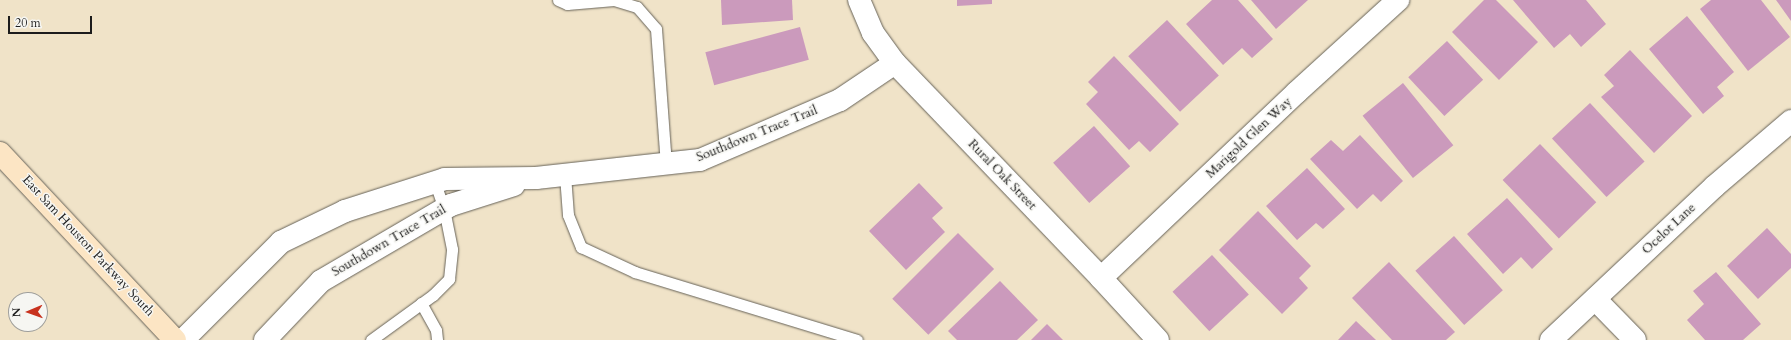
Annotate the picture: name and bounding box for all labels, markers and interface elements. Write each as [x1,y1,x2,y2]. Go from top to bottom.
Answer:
scale bar [10,8,94,34]
text: 20 m [15,15,41,31]
street label: Marigold Glen Way [1203,94,1295,182]
street label: Southdown Trace Trail [694,103,820,165]
street label: Rural Oak Street [964,137,1040,213]
street label: East Sam Houston Parkway South [19,172,157,320]
street label: Ocelot Lane [1639,200,1699,258]
street label: Southdown Trace Trail [329,202,449,280]
north arrow [8,292,48,332]
text: N [9,307,24,317]

